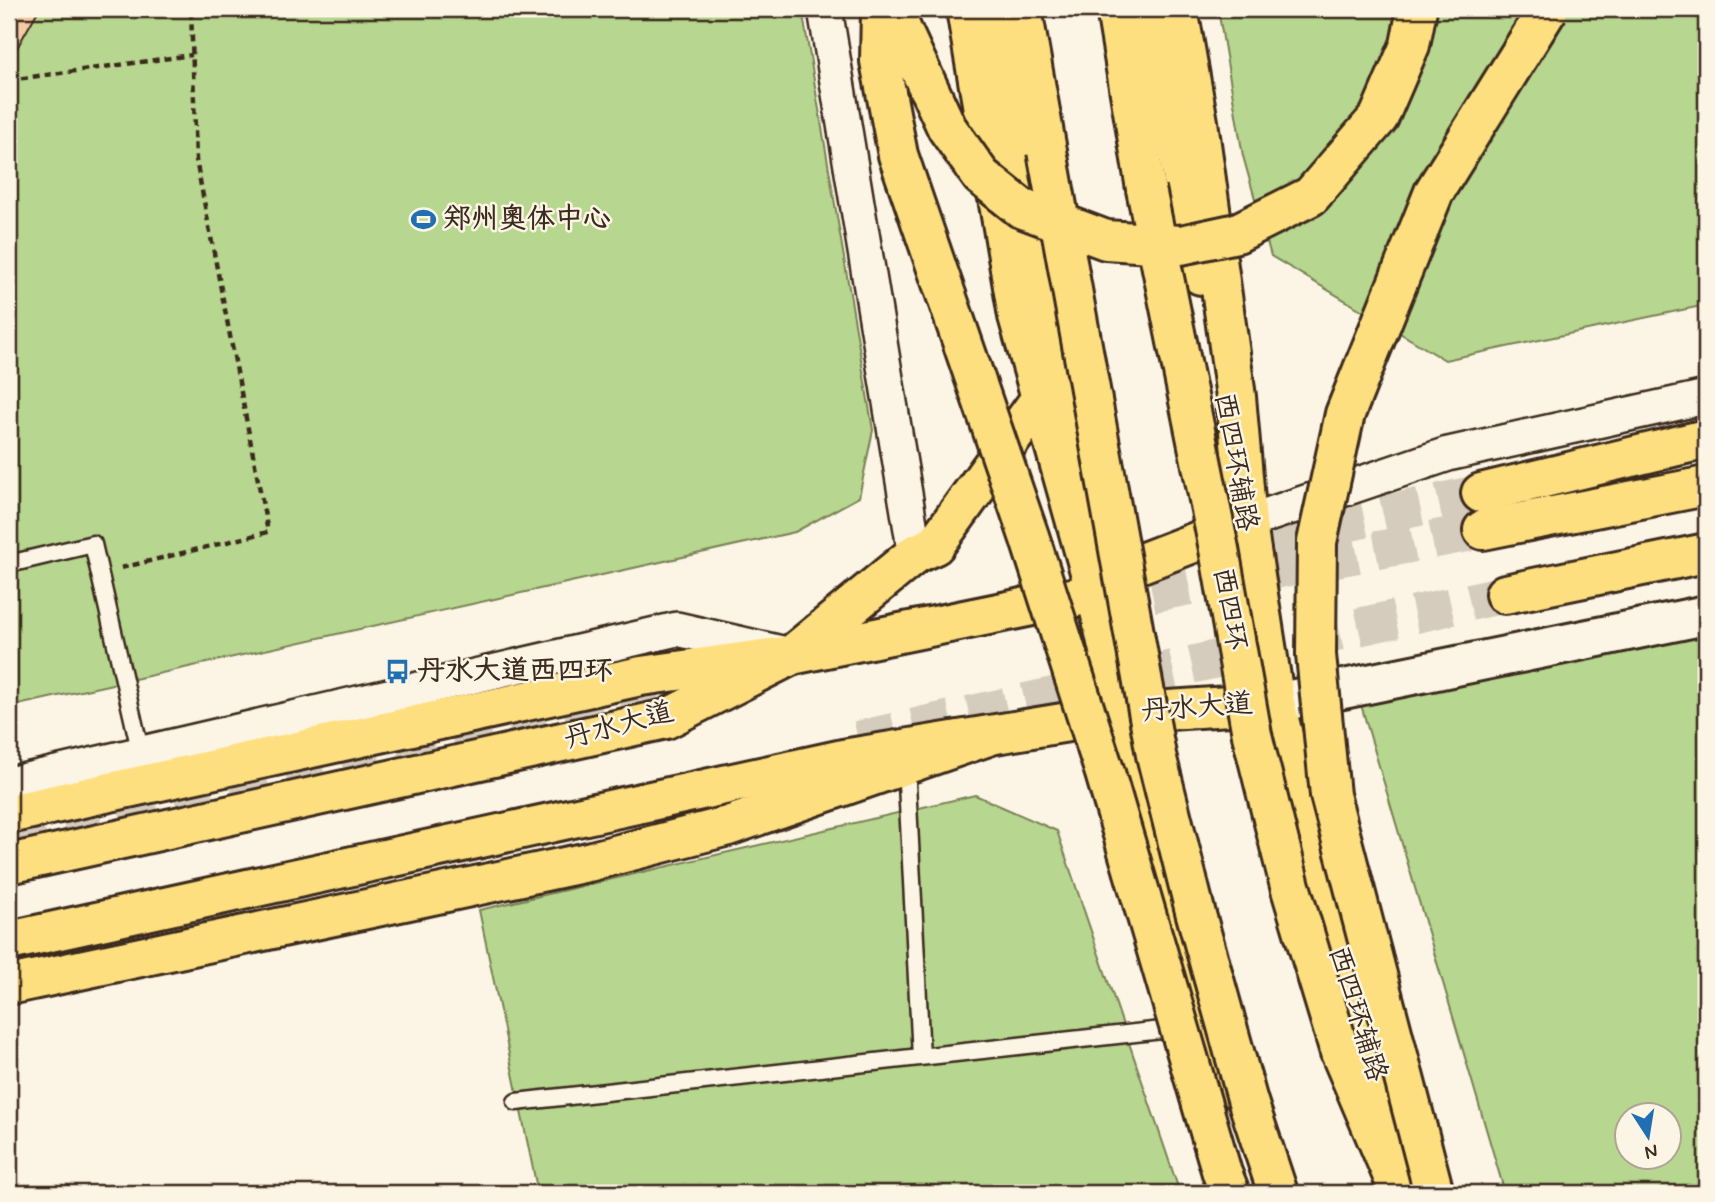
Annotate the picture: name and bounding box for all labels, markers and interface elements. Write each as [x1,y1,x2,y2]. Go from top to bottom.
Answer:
place label: 郑州奥体中心 [443,201,611,238]
sports icon: 郑州奥体中心 [409,205,437,233]
street label: 西四环辅路 [1205,390,1265,534]
street label: 西四环 [1203,564,1255,654]
place label: 丹水大道西四环 [417,653,613,690]
bus stop icon: 丹水大道西四环 [383,657,411,685]
street label: 丹水大道 [1140,686,1254,730]
street label: 丹水大道 [560,694,678,758]
street label: 西四环辅路 [1319,942,1395,1086]
north arrow [1614,1100,1684,1170]
text: N [1642,1138,1660,1165]

